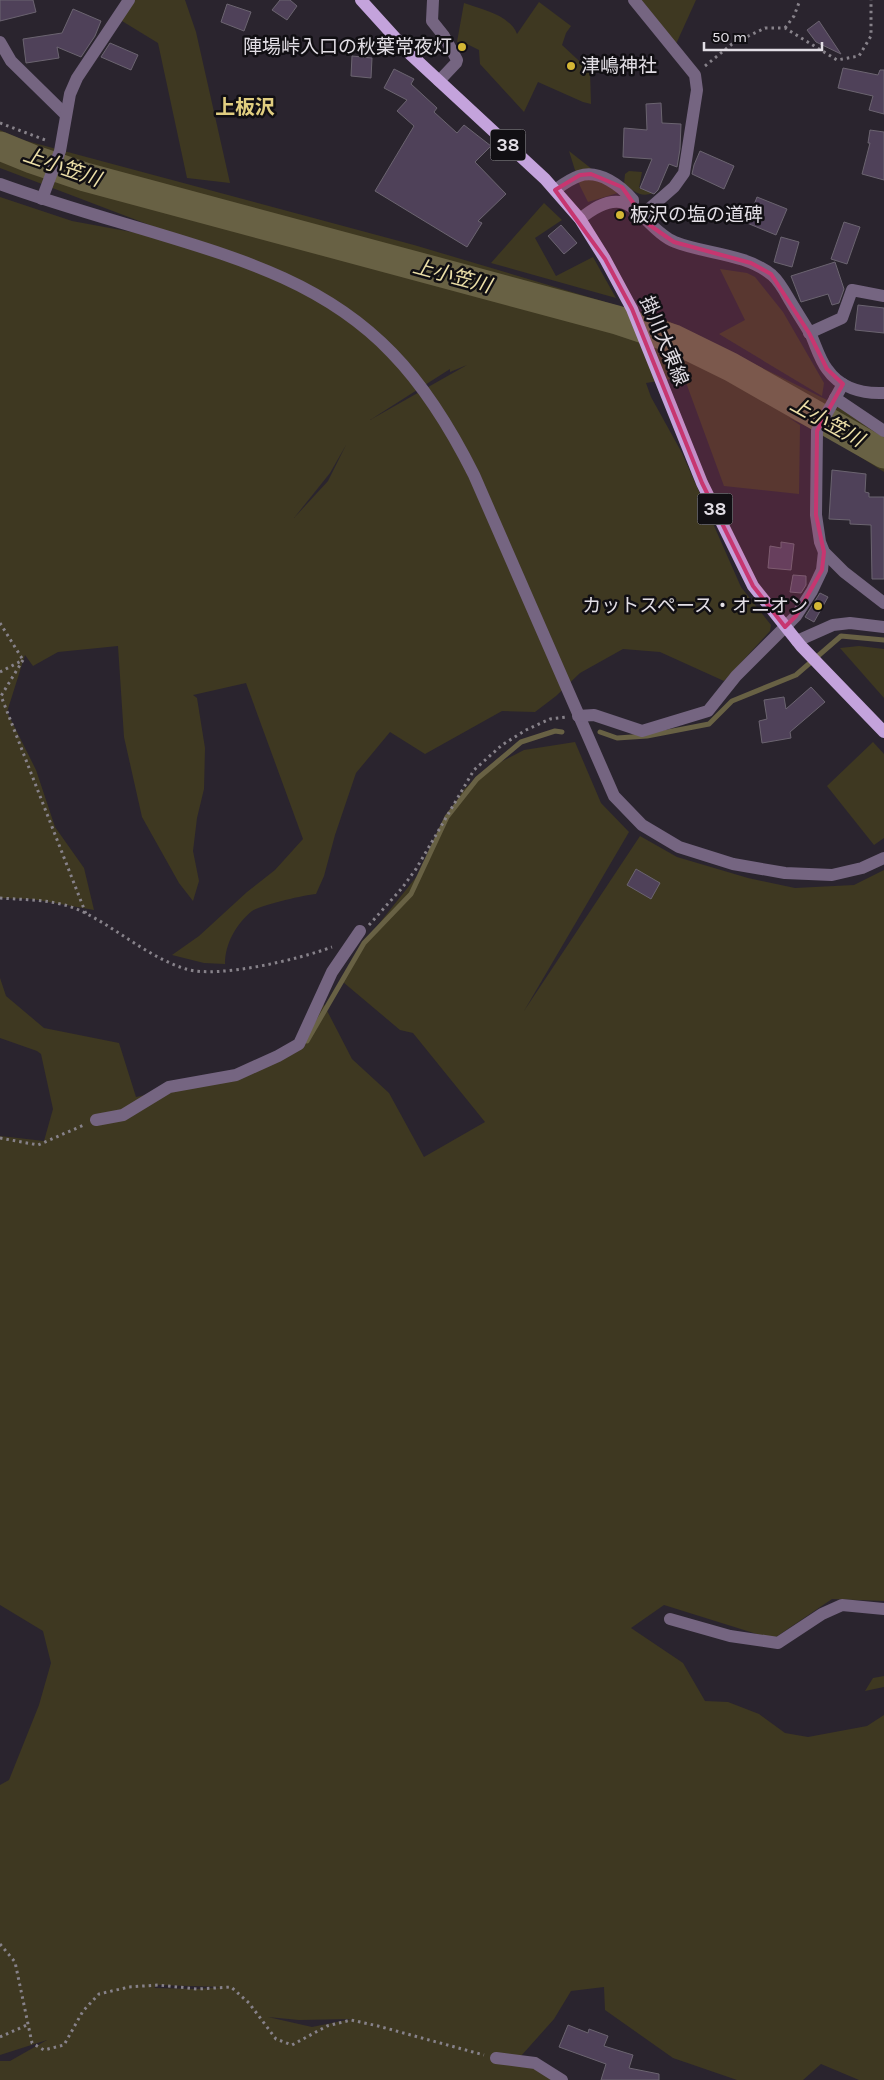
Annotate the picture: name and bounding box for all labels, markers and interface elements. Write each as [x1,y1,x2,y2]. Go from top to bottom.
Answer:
scale bar [704,20,822,52]
text: 50 m [712,28,747,46]
place label: 陣場峠入口の秋葉常夜灯 [243,36,452,58]
marker: 陣場峠入口の秋葉常夜灯 [456,41,468,53]
place label: 津嶋神社 [581,55,657,77]
marker: 津嶋神社 [565,60,577,72]
district label: 上板沢 [215,96,275,119]
road number: 38 [490,130,526,160]
water label: 上小笠川 [20,143,105,192]
place label: 板沢の塩の道碑 [630,204,763,226]
marker: 板沢の塩の道碑 [614,209,626,221]
water label: 上小笠川 [410,255,496,298]
street label: 掛川大東線 [635,293,693,389]
water label: 上小笠川 [786,393,869,452]
road number: 38 [698,494,732,524]
place label: カットスペース・オニオン [582,595,808,617]
marker: カットスペース・オニオン [812,600,824,612]

